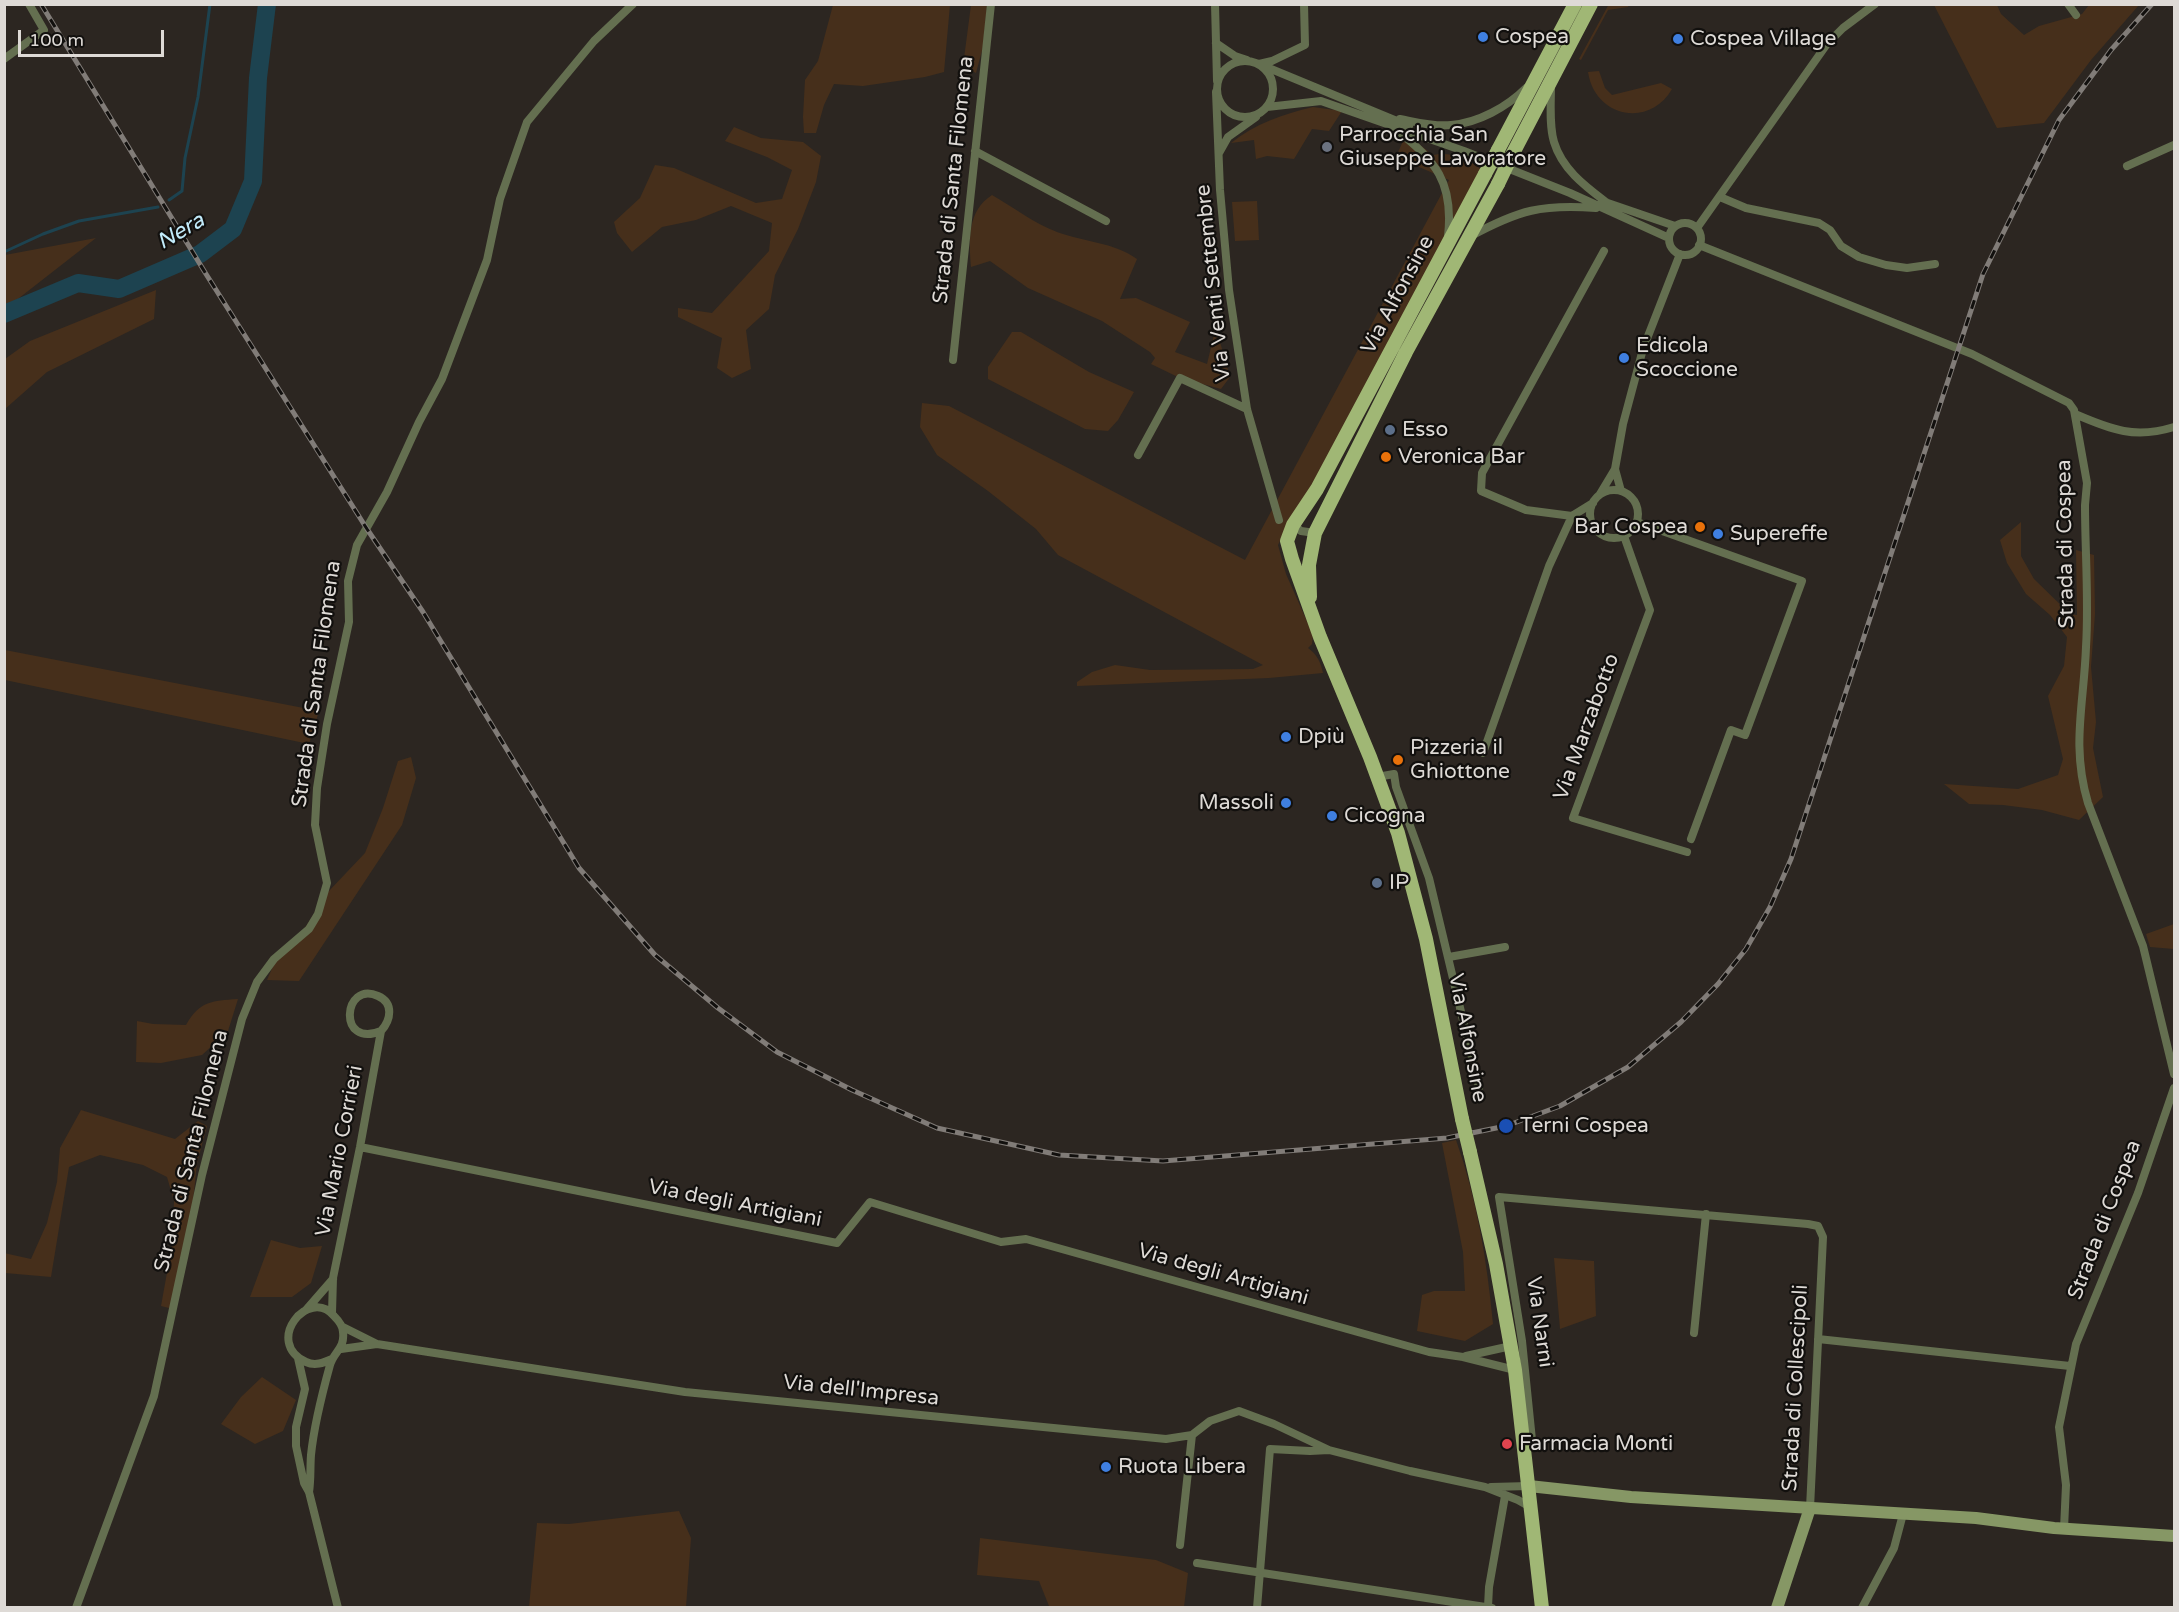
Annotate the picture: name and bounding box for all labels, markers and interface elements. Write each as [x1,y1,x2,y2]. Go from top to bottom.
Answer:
scale bar [21,18,166,56]
place label: Cospea [1495,24,1569,50]
place label: Cospea Village [1690,26,1836,52]
text: 100 m [29,29,84,51]
marker: Cospea [1476,30,1490,44]
marker: Cospea Village [1671,32,1685,46]
street label: Strada di Santa Filomena [928,55,980,305]
place label: Parrocchia San Giuseppe Lavoratore [1339,122,1546,172]
marker: Parrocchia San Giuseppe Lavoratore [1320,140,1334,154]
street label: Via Venti Settembre [1191,183,1237,383]
water label: Nera [152,208,210,256]
street label: Via Alfonsine [1356,231,1440,359]
place label: Edicola Scoccione [1636,333,1738,383]
marker: Edicola Scoccione [1617,351,1631,365]
place label: Esso [1402,417,1448,443]
marker: Esso [1383,423,1397,437]
place label: Veronica Bar [1398,444,1525,470]
marker: Veronica Bar [1379,450,1393,464]
street label: Strada di Cospea [2052,459,2080,629]
place label: Bar Cospea [1574,514,1688,540]
marker: Bar Cospea [1693,520,1707,534]
place label: Supereffe [1730,521,1828,547]
marker: Supereffe [1711,527,1725,541]
street label: Strada di Santa Filomena [287,559,347,809]
street label: Via Marzabotto [1549,650,1625,804]
place label: Dpiù [1298,724,1345,750]
marker: Dpiù [1279,730,1293,744]
place label: Pizzeria il Ghiottone [1410,735,1510,785]
marker: Pizzeria il Ghiottone [1391,753,1405,767]
place label: Massoli [1199,790,1274,816]
marker: Massoli [1279,796,1293,810]
place label: Cicogna [1344,803,1426,829]
marker: Cicogna [1325,809,1339,823]
place label: IP [1389,870,1409,896]
marker: IP [1370,876,1384,890]
street label: Via Alfonsine [1442,972,1492,1104]
street label: Strada di Santa Filomena [150,1027,234,1275]
street label: Via Mario Corrieri [311,1063,369,1239]
place label: Terni Cospea [1520,1113,1649,1139]
marker: Terni Cospea [1497,1117,1515,1135]
street label: Strada di Cospea [2063,1137,2147,1303]
street label: Via degli Artigiani [646,1175,824,1233]
street label: Via degli Artigiani [1135,1239,1311,1311]
street label: Via Narni [1520,1275,1558,1369]
street label: Strada di Collescipoli [1778,1284,1814,1492]
street label: Via dell'Impresa [782,1370,940,1412]
place label: Farmacia Monti [1519,1431,1673,1457]
marker: Farmacia Monti [1500,1437,1514,1451]
place label: Ruota Libera [1118,1454,1246,1480]
marker: Ruota Libera [1099,1460,1113,1474]

